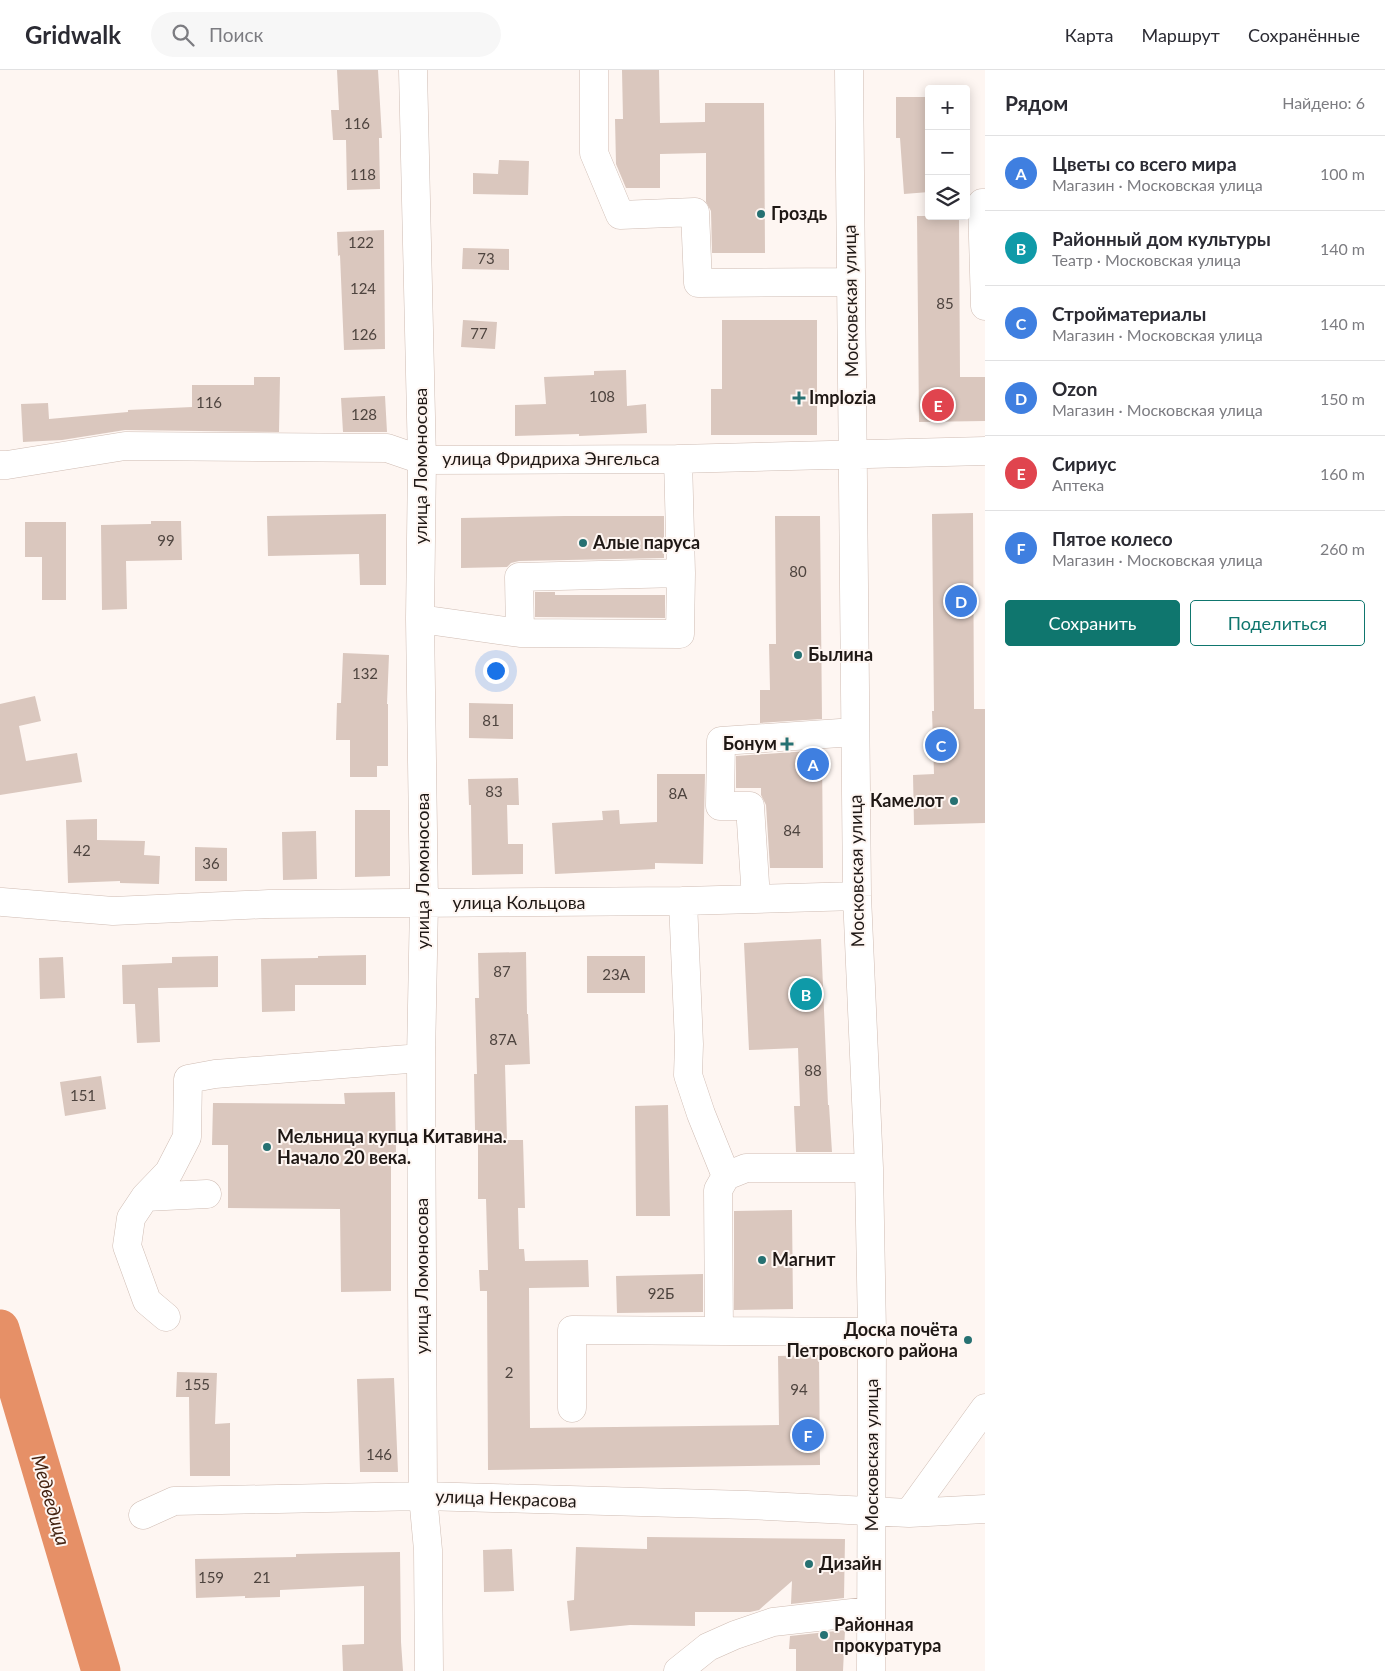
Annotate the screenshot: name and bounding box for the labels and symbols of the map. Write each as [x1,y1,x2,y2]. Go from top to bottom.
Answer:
house number: 116 [344,114,370,132]
house number: 118 [350,165,376,183]
place label: Гроздь [771,202,828,224]
marker: Гроздь [755,208,767,220]
street label: Московская улица [838,224,862,378]
house number: 122 [348,233,374,251]
house number: 73 [477,249,495,267]
house number: 124 [350,279,376,297]
house number: 85 [936,294,954,312]
house number: 77 [470,324,488,342]
house number: 126 [351,325,377,343]
place label: Implozia [809,386,876,408]
pin: E [922,386,954,424]
house number: 108 [589,387,615,405]
street label: улица Ломоносова [409,388,431,544]
marker: Implozia [793,392,805,404]
house number: 116 [196,393,222,411]
house number: 128 [351,405,377,423]
street label: улица Фридриха Энгельса [442,447,660,469]
house number: 99 [157,531,175,549]
place label: Алые паруса [592,531,700,553]
marker: Алые паруса [577,537,589,549]
house number: 80 [789,562,807,580]
pin: D [945,582,977,620]
place label: Былина [808,643,873,665]
marker: Былина [792,649,804,661]
your location [483,658,509,684]
house number: 132 [352,664,378,682]
house number: 81 [482,711,500,729]
pin: C [925,726,957,764]
place label: Бонум [723,732,777,754]
marker: Бонум [781,738,793,750]
pin: A [797,745,829,783]
house number: 83 [485,782,503,800]
house number: 8А [669,784,688,802]
place label: Камелот [870,789,945,811]
street label: улица Ломоносова [411,793,433,949]
street label: Московская улица [844,794,868,948]
marker: Камелот [948,795,960,807]
house number: 84 [783,821,801,839]
house number: 42 [73,841,91,859]
house number: 36 [202,854,220,872]
street label: улица Кольцова [452,891,586,913]
house number: 87 [493,962,511,980]
house number: 23А [602,965,631,983]
pin: B [790,975,822,1013]
house number: 87А [489,1030,518,1048]
house number: 88 [804,1061,822,1079]
house number: 151 [70,1086,96,1104]
place label: Мельница купца Китавина. Начало 20 века. [277,1125,507,1168]
marker: Мельница купца Китавина. Начало 20 века. [261,1141,273,1153]
street label: улица Ломоносова [410,1198,432,1354]
place label: Магнит [772,1248,836,1270]
marker: Магнит [756,1254,768,1266]
house number: 92Б [648,1284,674,1302]
place label: Доска почёта Петровского района [786,1318,958,1361]
marker: Доска почёта Петровского района [962,1334,974,1346]
house number: 2 [505,1363,513,1381]
house number: 155 [184,1375,210,1393]
street label: Московская улица [860,1379,882,1531]
house number: 94 [790,1380,808,1398]
pin: F [792,1416,824,1454]
house number: 146 [366,1445,392,1463]
water label: Медведица [28,1452,75,1548]
street label: улица Некрасова [435,1485,577,1511]
place label: Дизайн [819,1552,882,1574]
marker: Дизайн [803,1558,815,1570]
house number: 159 [198,1568,224,1586]
house number: 21 [253,1568,271,1586]
place label: Районная прокуратура [834,1613,941,1656]
marker: Районная прокуратура [818,1629,830,1641]

